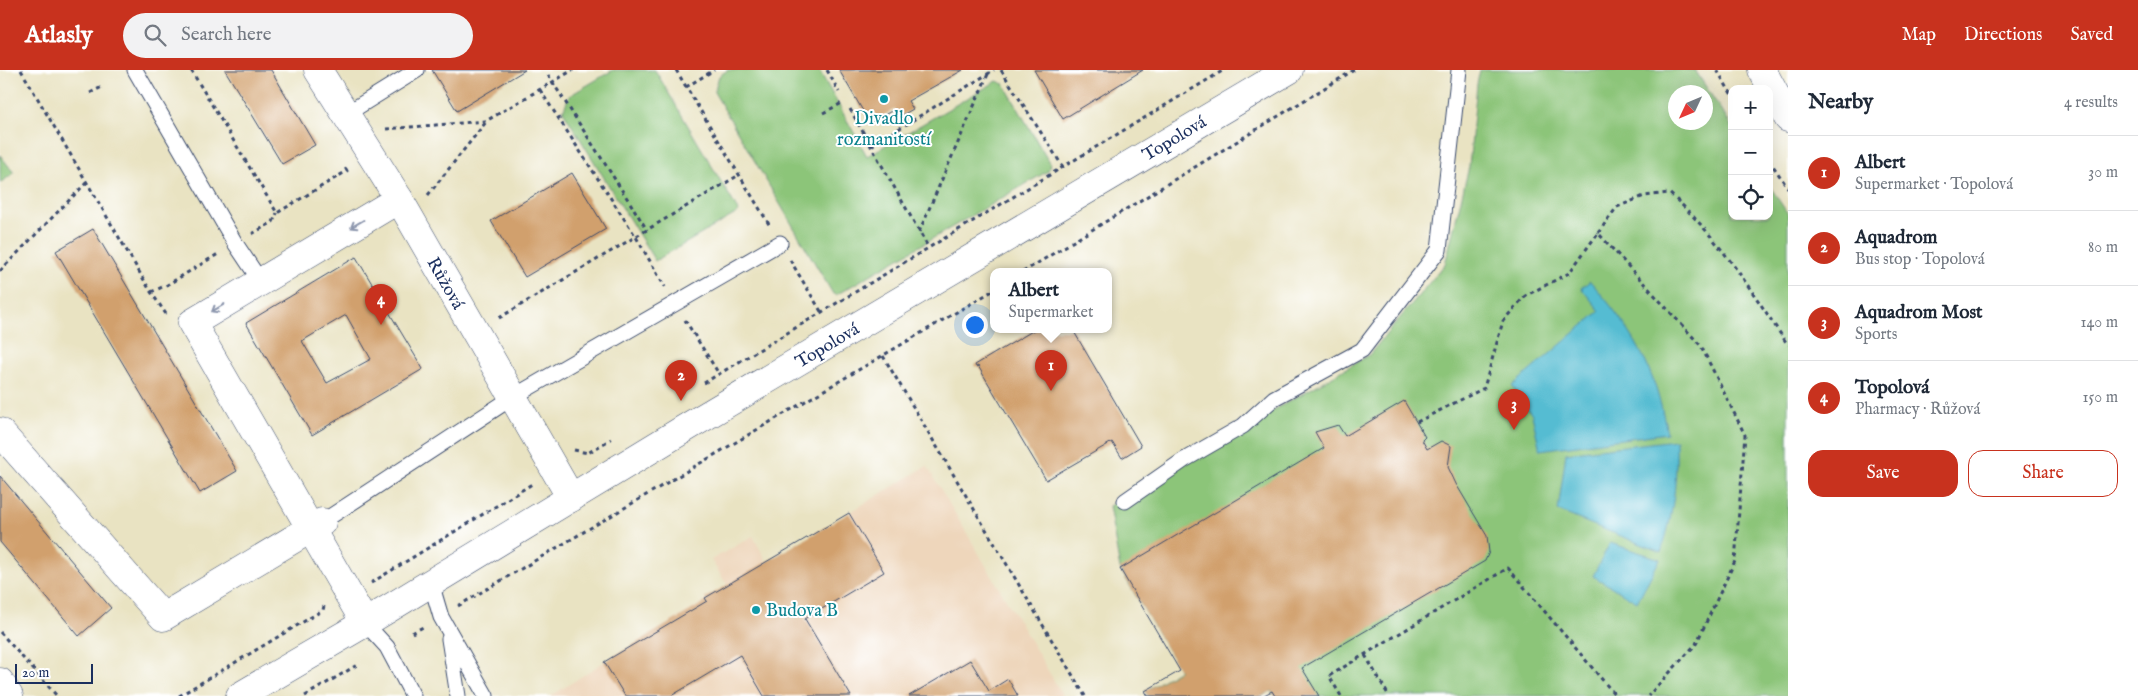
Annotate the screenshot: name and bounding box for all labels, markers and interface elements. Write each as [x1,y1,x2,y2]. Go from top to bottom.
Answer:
search box [123,13,473,58]
text: Atlasly [25,20,93,51]
icon: search [141,21,169,49]
text: Search here [181,23,271,47]
text: Map [1902,24,1936,47]
text: Directions [1964,24,2042,47]
text: Saved [2070,24,2113,47]
north arrow [1668,85,1713,130]
map controls [1728,85,1773,220]
button: + [1728,85,1773,130]
text: Nearby [1808,89,1873,116]
marker: Divadlo rozmanitostí [878,93,890,105]
text: 4 results [2064,93,2118,113]
place label: Divadlo rozmanitostí [837,108,932,152]
street label: Topolová [1139,111,1211,167]
button: − [1728,130,1773,175]
text: Albert [1855,151,1905,175]
text: 1 [1821,163,1827,183]
text: 30 m [2088,163,2118,183]
button: locate [1728,175,1773,220]
text: Supermarket · Topolová [1855,175,2013,195]
one-way arrow [351,220,365,230]
text: Aquadrom [1855,226,1937,250]
text: 2 [1820,238,1828,258]
text: 80 m [2088,238,2118,258]
text: Bus stop · Topolová [1855,250,1985,270]
street label: Růžová [421,254,469,314]
popup [990,268,1112,333]
text: Albert [1009,279,1059,303]
pin: 4 [365,284,397,325]
text: Aquadrom Most [1855,301,1983,325]
one-way arrow [211,303,225,313]
text: Supermarket [1009,303,1093,323]
your location [962,312,988,338]
text: 3 [1821,313,1827,333]
text: 140 m [2080,313,2118,333]
street label: Topolová [792,318,864,374]
text: Sports [1855,325,1897,345]
pin: 1 [1035,350,1067,391]
pin: 2 [665,360,697,401]
text: Topolová [1855,376,1930,400]
text: 4 [1820,388,1828,408]
text: 150 m [2083,388,2118,408]
pin: 3 [1498,389,1530,430]
text: Pharmacy · Růžová [1855,400,1980,420]
button: Save [1808,450,1958,497]
button: Share [1968,450,2118,497]
place label: Budova B [766,600,838,623]
marker: Budova B [750,604,762,616]
scale bar [15,661,92,684]
text: 20 m [22,664,49,682]

